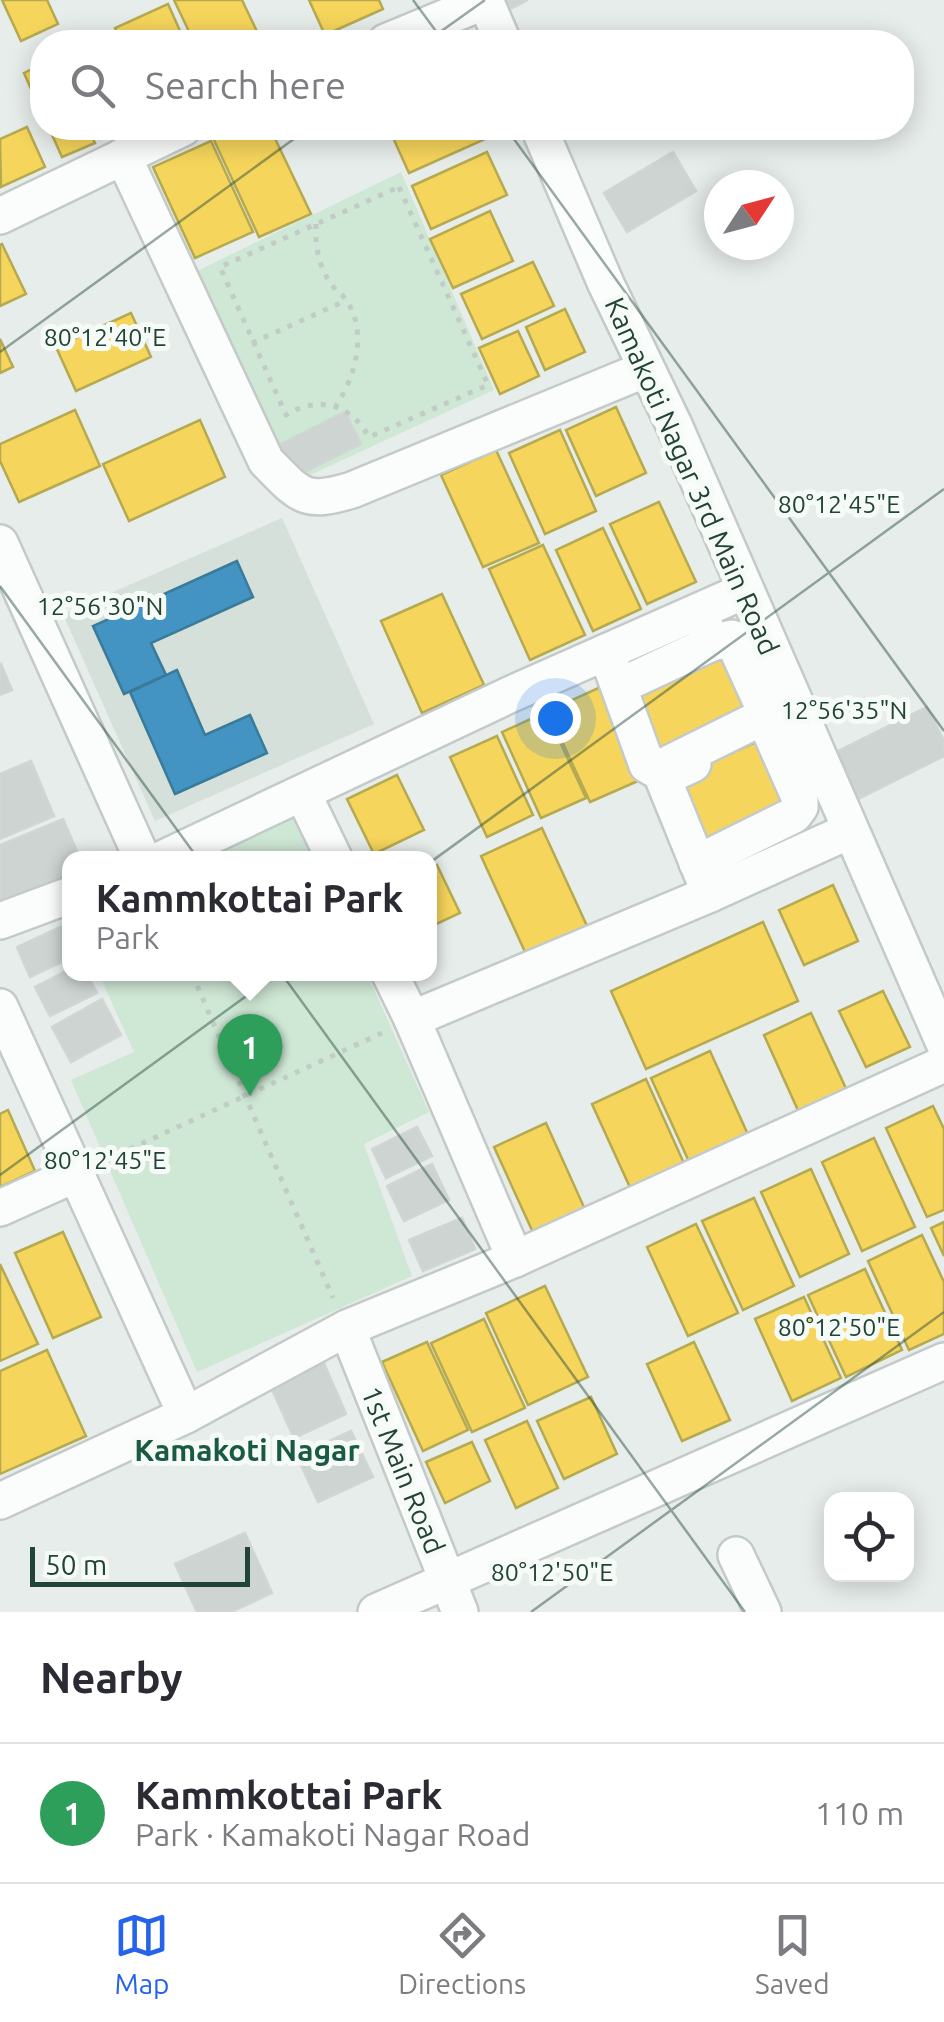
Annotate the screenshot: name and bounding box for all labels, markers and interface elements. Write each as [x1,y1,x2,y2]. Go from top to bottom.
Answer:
search box [30,30,914,140]
icon: search [65,58,120,113]
text: Search here [145,64,346,106]
north arrow [704,170,794,260]
street label: Kamakoti Nagar 3rd Main Road [599,292,785,659]
text: 80°12'40"E [44,323,166,351]
text: 80°12'45"E [778,490,900,518]
text: 12°56'30"N [37,592,163,620]
your location [530,693,581,744]
text: 12°56'35"N [781,696,907,724]
popup [62,851,437,981]
text: Kammkottai Park [96,877,403,919]
text: Park [96,919,159,955]
pin: 1 [218,1014,282,1096]
text: 80°12'45"E [44,1146,166,1174]
text: 80°12'50"E [778,1313,900,1341]
street label: 1st Main Road [356,1382,451,1558]
district label: Kamakoti Nagar [134,1433,360,1467]
map controls [824,1492,914,1582]
button: locate [824,1492,914,1582]
scale bar [30,1542,250,1586]
text: 50 m [45,1549,107,1580]
text: 80°12'50"E [491,1558,613,1586]
text: Nearby [40,1654,183,1701]
text: Kammkottai Park [135,1774,442,1816]
text: 1 [63,1795,82,1831]
text: 110 m [815,1795,904,1831]
text: Park · Kamakoti Nagar Road [135,1816,530,1852]
tab: Map [114,1908,170,1999]
tab: Directions [398,1908,526,1999]
tab: Saved [755,1908,830,1999]

